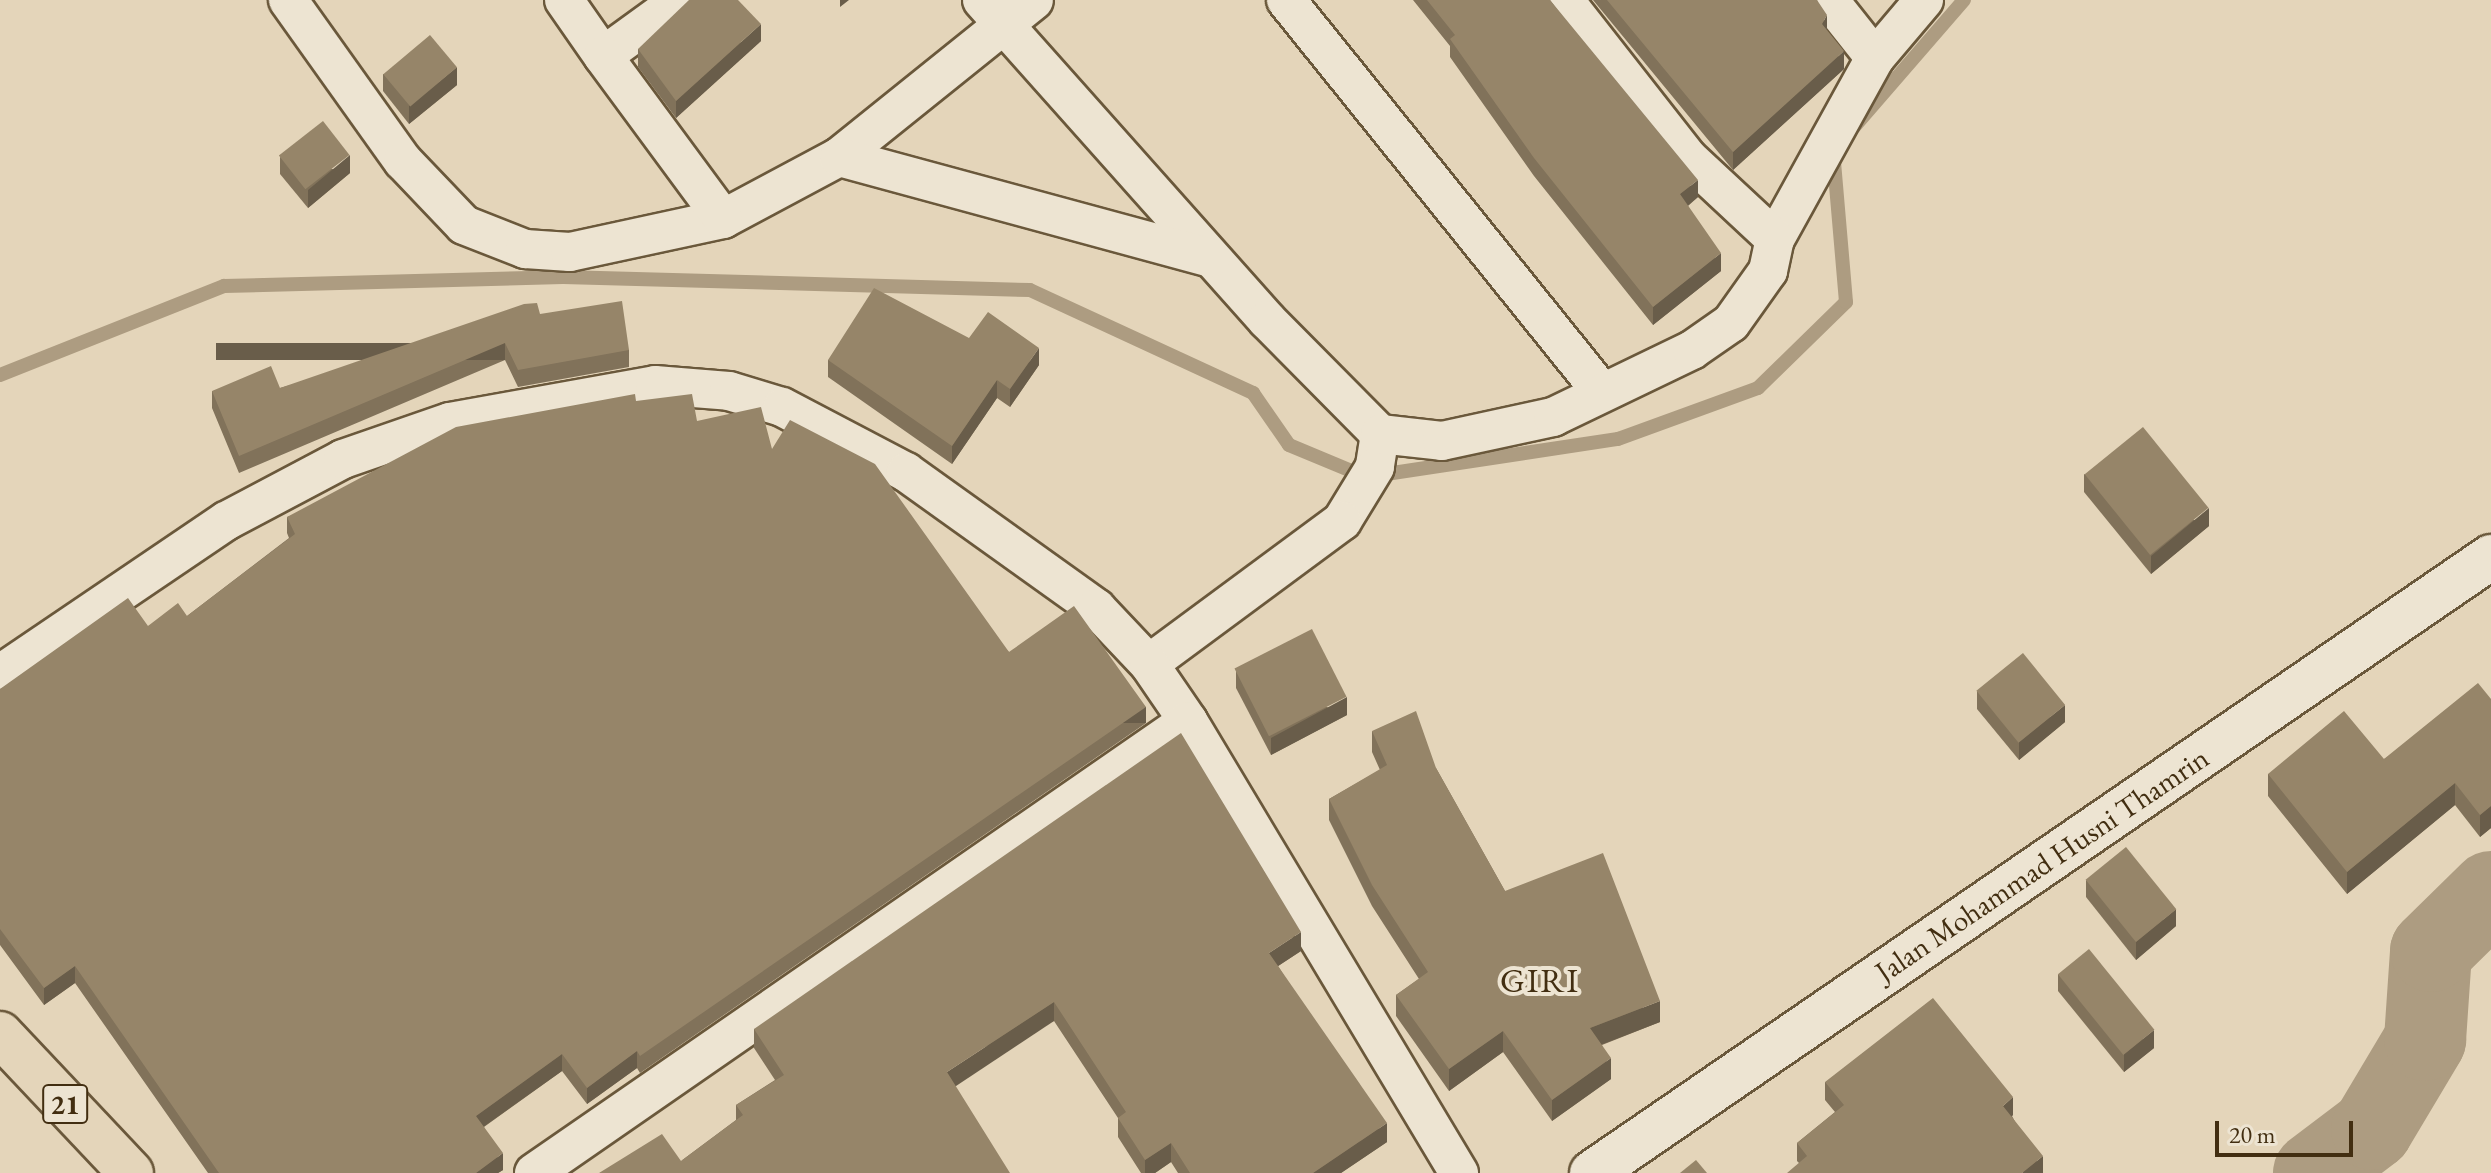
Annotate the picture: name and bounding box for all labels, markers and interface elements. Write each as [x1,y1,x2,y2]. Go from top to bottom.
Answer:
street label: Jalan Mohammad Husni Thamrin [1868,740,2216,990]
district label: GIRI [1500,961,1580,1001]
road number: 21 [41,1080,89,1128]
scale bar [2219,1105,2357,1155]
text: 20 m [2229,1119,2276,1150]

